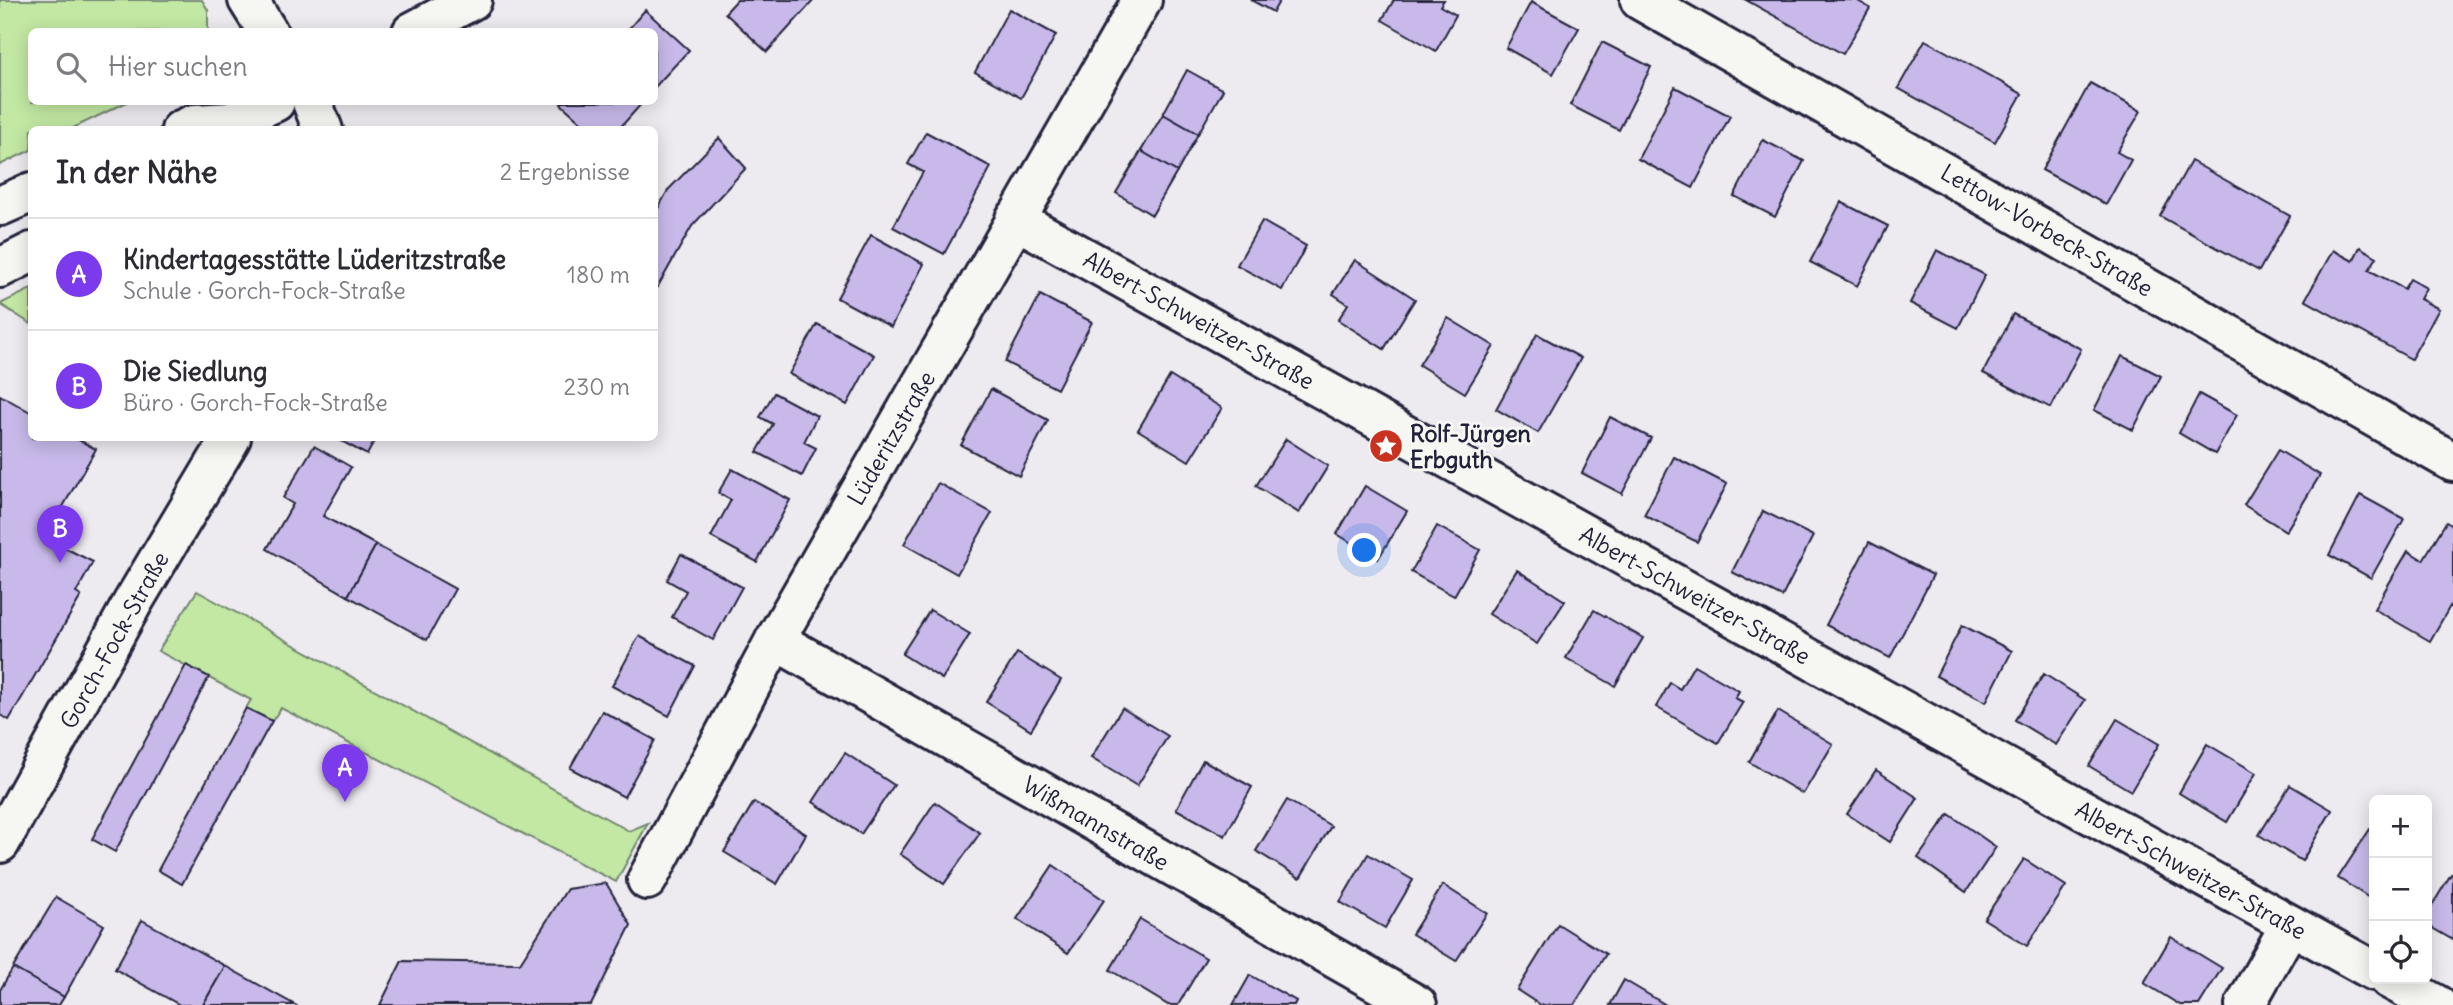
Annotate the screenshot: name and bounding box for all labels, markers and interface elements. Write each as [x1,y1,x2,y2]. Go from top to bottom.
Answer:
search box [28,28,658,105]
icon: search [52,48,90,86]
text: Hier suchen [108,50,248,83]
text: In der Nähe [56,153,218,191]
text: 2 Ergebnisse [500,157,630,186]
street label: Lettow-Vorbeck-Straße [1936,157,2158,303]
text: Kindertagesstätte Lüderitzstraße [123,243,506,276]
street label: Albert-Schweitzer-Straße [1079,244,1319,396]
text: A [72,260,86,289]
text: 180 m [567,260,630,289]
text: Schule · Gorch-Fock-Straße [123,276,406,305]
text: Die Siedlung [123,355,268,388]
street label: Lüderitzstraße [841,366,941,510]
text: B [71,372,87,401]
text: 230 m [564,372,630,401]
text: Büro · Gorch-Fock-Straße [123,388,388,417]
place label: Rolf-Jürgen Erbguth [1410,419,1531,474]
place icon: Rolf-Jürgen Erbguth [1367,427,1405,465]
pin: B [37,505,83,563]
street label: Albert-Schweitzer-Straße [1575,519,1815,671]
your location [1347,533,1381,567]
street label: Gorch-Fock-Straße [53,546,175,734]
pin: A [322,744,368,802]
street label: Wißmannstraße [1018,769,1174,877]
street label: Albert-Schweitzer-Straße [2071,794,2311,946]
map controls [2369,795,2432,984]
button: + [2369,795,2432,858]
button: − [2369,858,2432,921]
button: locate [2369,921,2432,984]

